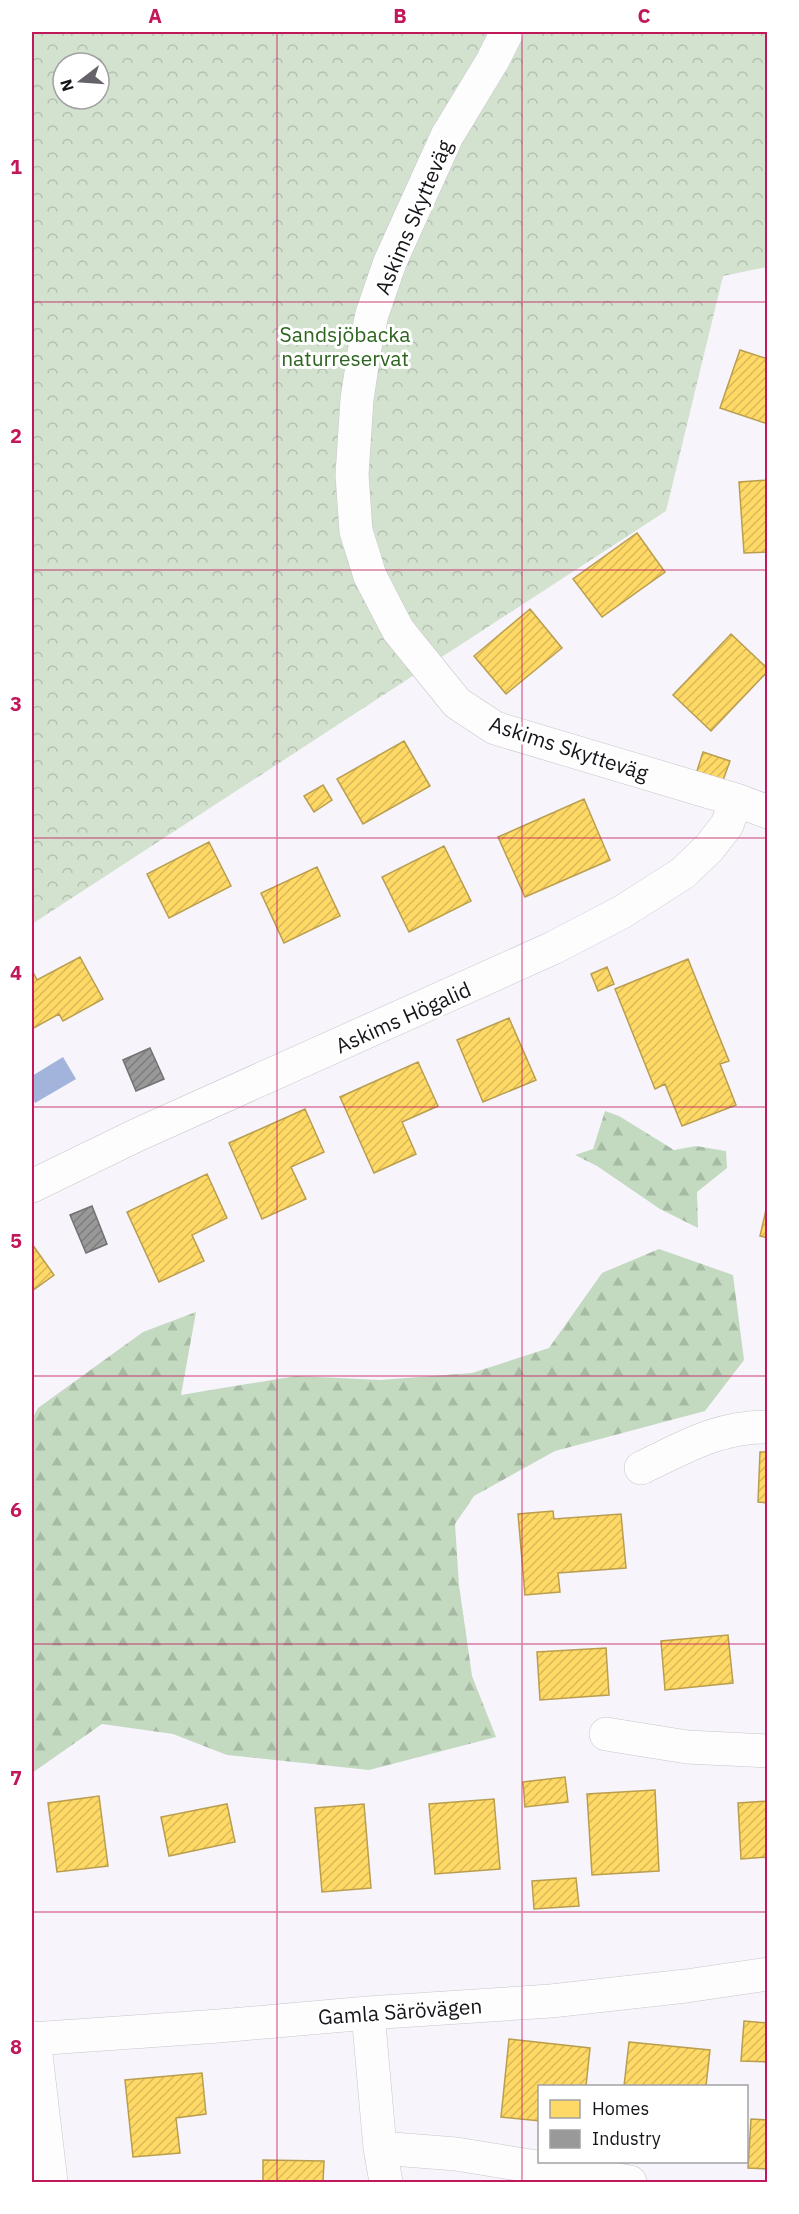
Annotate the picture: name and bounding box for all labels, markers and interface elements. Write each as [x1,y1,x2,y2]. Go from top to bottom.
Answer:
text: A [148,2,162,29]
text: B [393,2,407,29]
text: C [637,2,651,29]
north arrow [51,51,111,111]
text: N [55,77,78,94]
street label: Askims Skytteväg [368,135,458,299]
text: 1 [10,153,22,180]
park label: Sandsjöbacka naturreservat [280,320,410,372]
text: 2 [10,422,22,449]
text: 3 [10,690,22,717]
street label: Askims Skytteväg [486,709,652,787]
text: 4 [10,959,22,986]
street label: Askims Högalid [331,975,475,1059]
text: 5 [10,1227,22,1254]
text: 6 [10,1496,22,1523]
text: 7 [10,1764,22,1791]
street label: Gamla Särövägen [317,1991,483,2031]
text: 8 [10,2033,22,2060]
legend [538,2085,748,2163]
text: Homes [592,2097,649,2120]
text: Industry [592,2127,661,2150]

